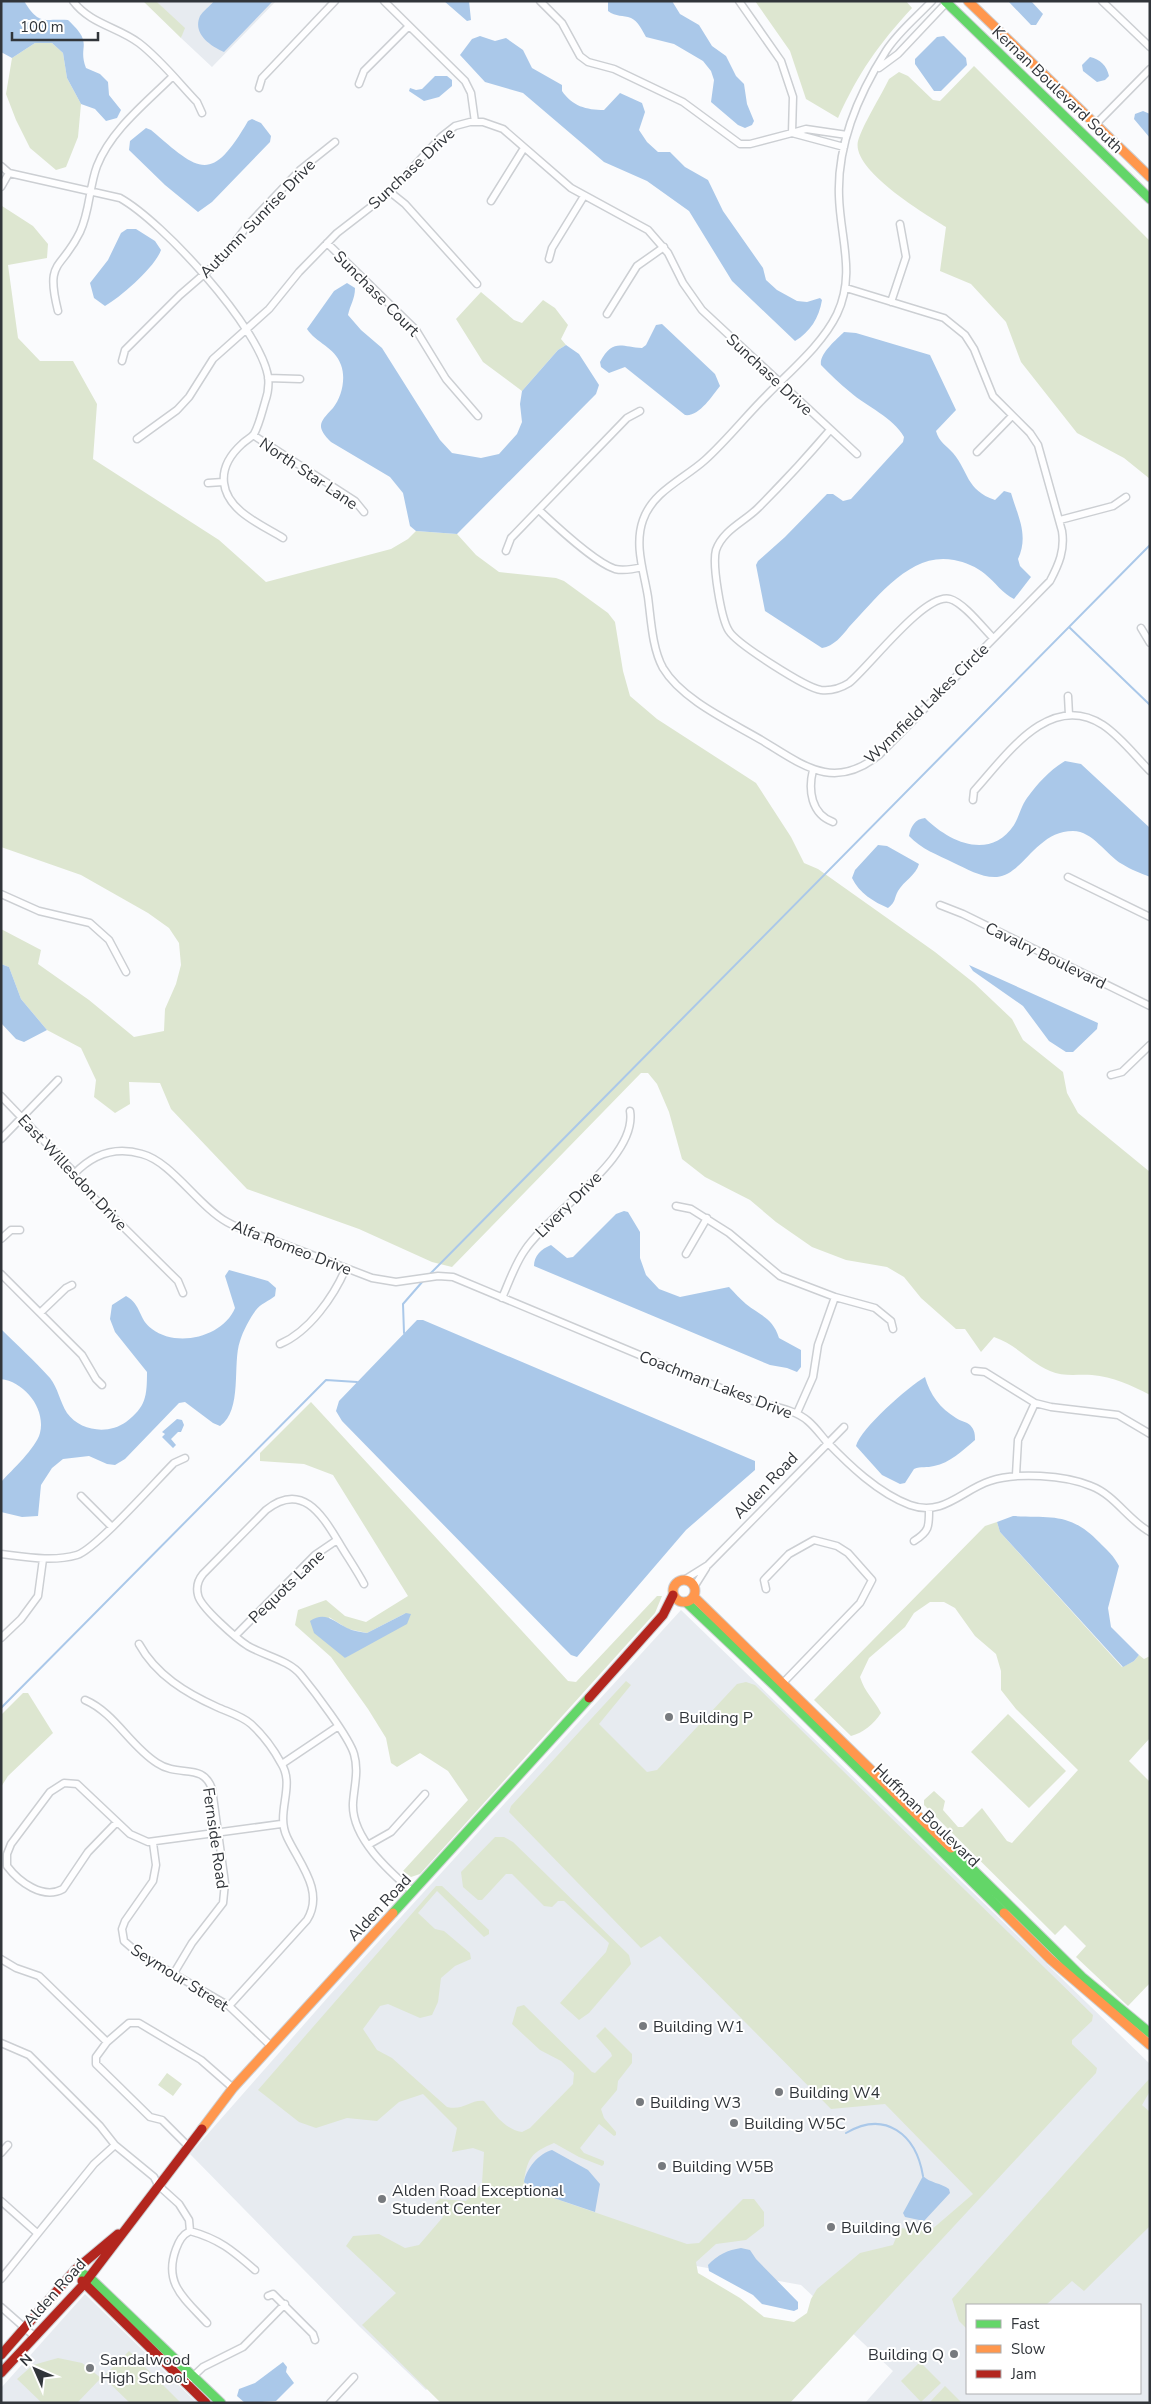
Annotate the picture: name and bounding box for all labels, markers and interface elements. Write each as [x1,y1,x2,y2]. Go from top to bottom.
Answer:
scale bar [12,10,99,42]
text: 100 m [20,17,64,37]
street label: Kernan Boulevard South [987,21,1128,158]
street label: Sunchase Drive [364,123,460,215]
street label: Autumn Sunrise Drive [195,154,320,283]
street label: Sunchase Court [329,246,424,342]
street label: Sunchase Drive [721,329,817,421]
street label: North Star Lane [255,433,362,515]
street label: Wynnfield Lakes Circle [860,638,994,769]
street label: Cavalry Boulevard [981,917,1110,995]
street label: East Willesdon Drive [13,1110,132,1236]
street label: Livery Drive [531,1167,607,1243]
street label: Alfa Romeo Drive [229,1215,355,1281]
street label: Coachman Lakes Drive [636,1346,796,1424]
street label: Alden Road [728,1448,803,1524]
street label: Pequots Lane [244,1545,329,1629]
place label: Building P [679,1707,753,1729]
marker: Building P [663,1711,675,1723]
street label: Huffman Boulevard [868,1759,984,1872]
street label: Fernside Road [197,1786,233,1890]
street label: Alden Road [343,1869,417,1946]
street label: Seymour Street [126,1939,233,2017]
place label: Building W1 [653,2016,744,2038]
marker: Building W1 [637,2020,649,2032]
place label: Building W4 [789,2082,880,2104]
marker: Building W4 [773,2086,785,2098]
place label: Building W3 [650,2092,741,2114]
marker: Building W3 [634,2096,646,2108]
place label: Building W5C [744,2113,846,2135]
marker: Building W5C [728,2117,740,2129]
place label: Building W5B [672,2156,774,2178]
marker: Building W5B [656,2160,668,2172]
place label: Alden Road Exceptional Student Center [392,2180,564,2220]
marker: Alden Road Exceptional Student Center [376,2193,388,2205]
place label: Building W6 [841,2217,932,2239]
marker: Building W6 [825,2221,837,2233]
street label: Alden Road [18,2254,91,2331]
legend [966,2304,1141,2394]
text: Fast [1011,2314,1040,2334]
text: Slow [1011,2339,1046,2359]
north arrow [10,2344,60,2394]
place label: Building Q [868,2344,944,2366]
marker: Building Q [948,2348,960,2360]
place label: Sandalwood High School [100,2349,190,2389]
text: N [16,2350,37,2371]
marker: Sandalwood High School [84,2362,96,2374]
text: Jam [1010,2364,1037,2384]

